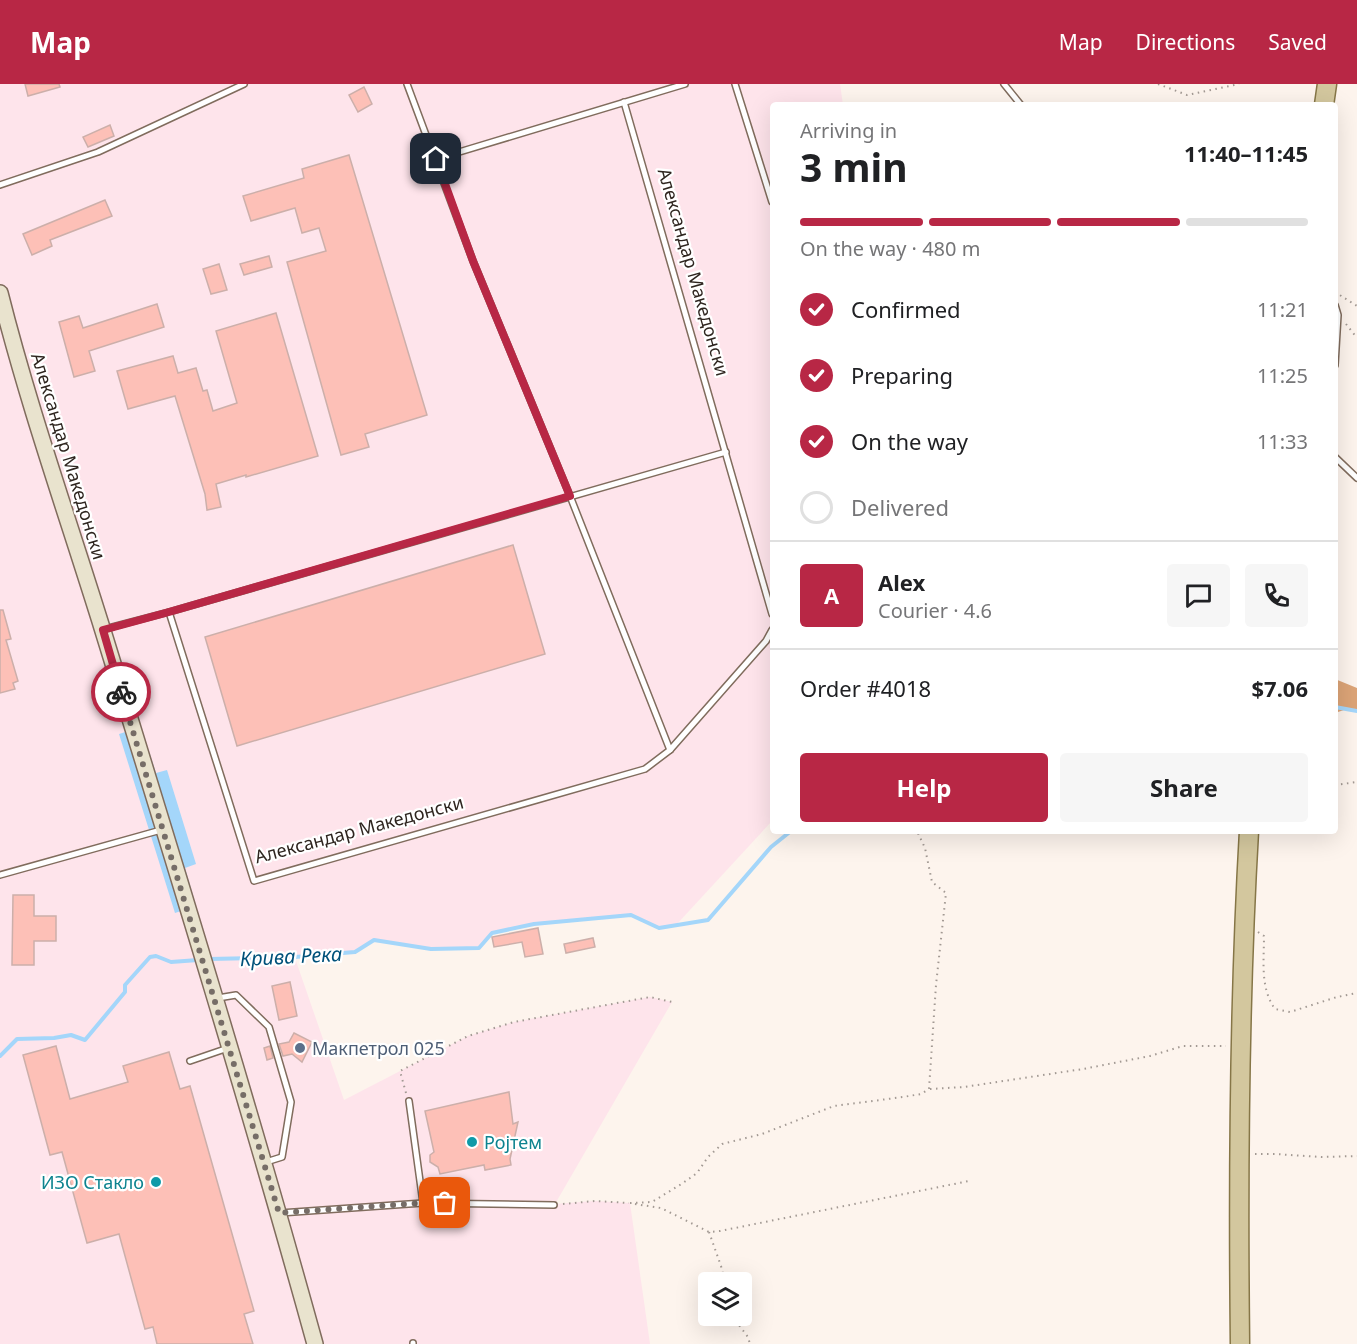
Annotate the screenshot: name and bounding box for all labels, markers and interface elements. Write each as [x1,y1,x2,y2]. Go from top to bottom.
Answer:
text: Map [30,23,91,61]
text: Map [1059,28,1103,56]
text: Directions [1136,28,1235,56]
text: Saved [1268,28,1327,56]
text: Arriving in [800,117,897,144]
pin [410,133,461,184]
text: 11:40–11:45 [1184,138,1308,168]
text: 3 min [800,140,907,193]
icon: home [419,142,452,175]
street label: Александар Македонски [653,165,735,379]
text: On the way · 480 m [800,235,980,262]
icon: check [800,293,833,326]
text: Confirmed [851,294,961,324]
text: 11:21 [1257,296,1308,323]
street label: Александар Македонски [26,350,112,562]
icon: check [800,359,833,392]
text: Preparing [851,360,953,390]
text: 11:25 [1257,362,1308,389]
icon: check [800,425,833,458]
text: On the way [851,426,968,456]
text: 11:33 [1257,428,1308,455]
text: Delivered [851,492,949,522]
button: chat [1167,564,1230,627]
button: phone [1245,564,1308,627]
text: Alex [878,567,925,597]
text: A [824,580,839,610]
text: Courier · 4.6 [878,597,992,624]
courier [91,662,151,722]
text: Order #4018 [800,673,931,703]
text: $7.06 [1251,673,1308,703]
icon: bike [105,676,138,709]
button: Help [800,753,1048,822]
button: Share [1060,753,1308,822]
street label: Александар Македонски [252,790,466,868]
water label: Крива Река [239,940,343,972]
place label: Макпетрол 025 [312,1036,445,1060]
marker: Макпетрол 025 [293,1041,307,1055]
place label: Ројтем [484,1130,542,1154]
marker: Ројтем [465,1135,479,1149]
place label: ИЗО Стакло [41,1170,144,1194]
marker: ИЗО Стакло [149,1175,163,1189]
pin [419,1177,470,1228]
icon: bag [428,1186,461,1219]
map controls [698,1272,752,1326]
button: layers [698,1272,752,1326]

